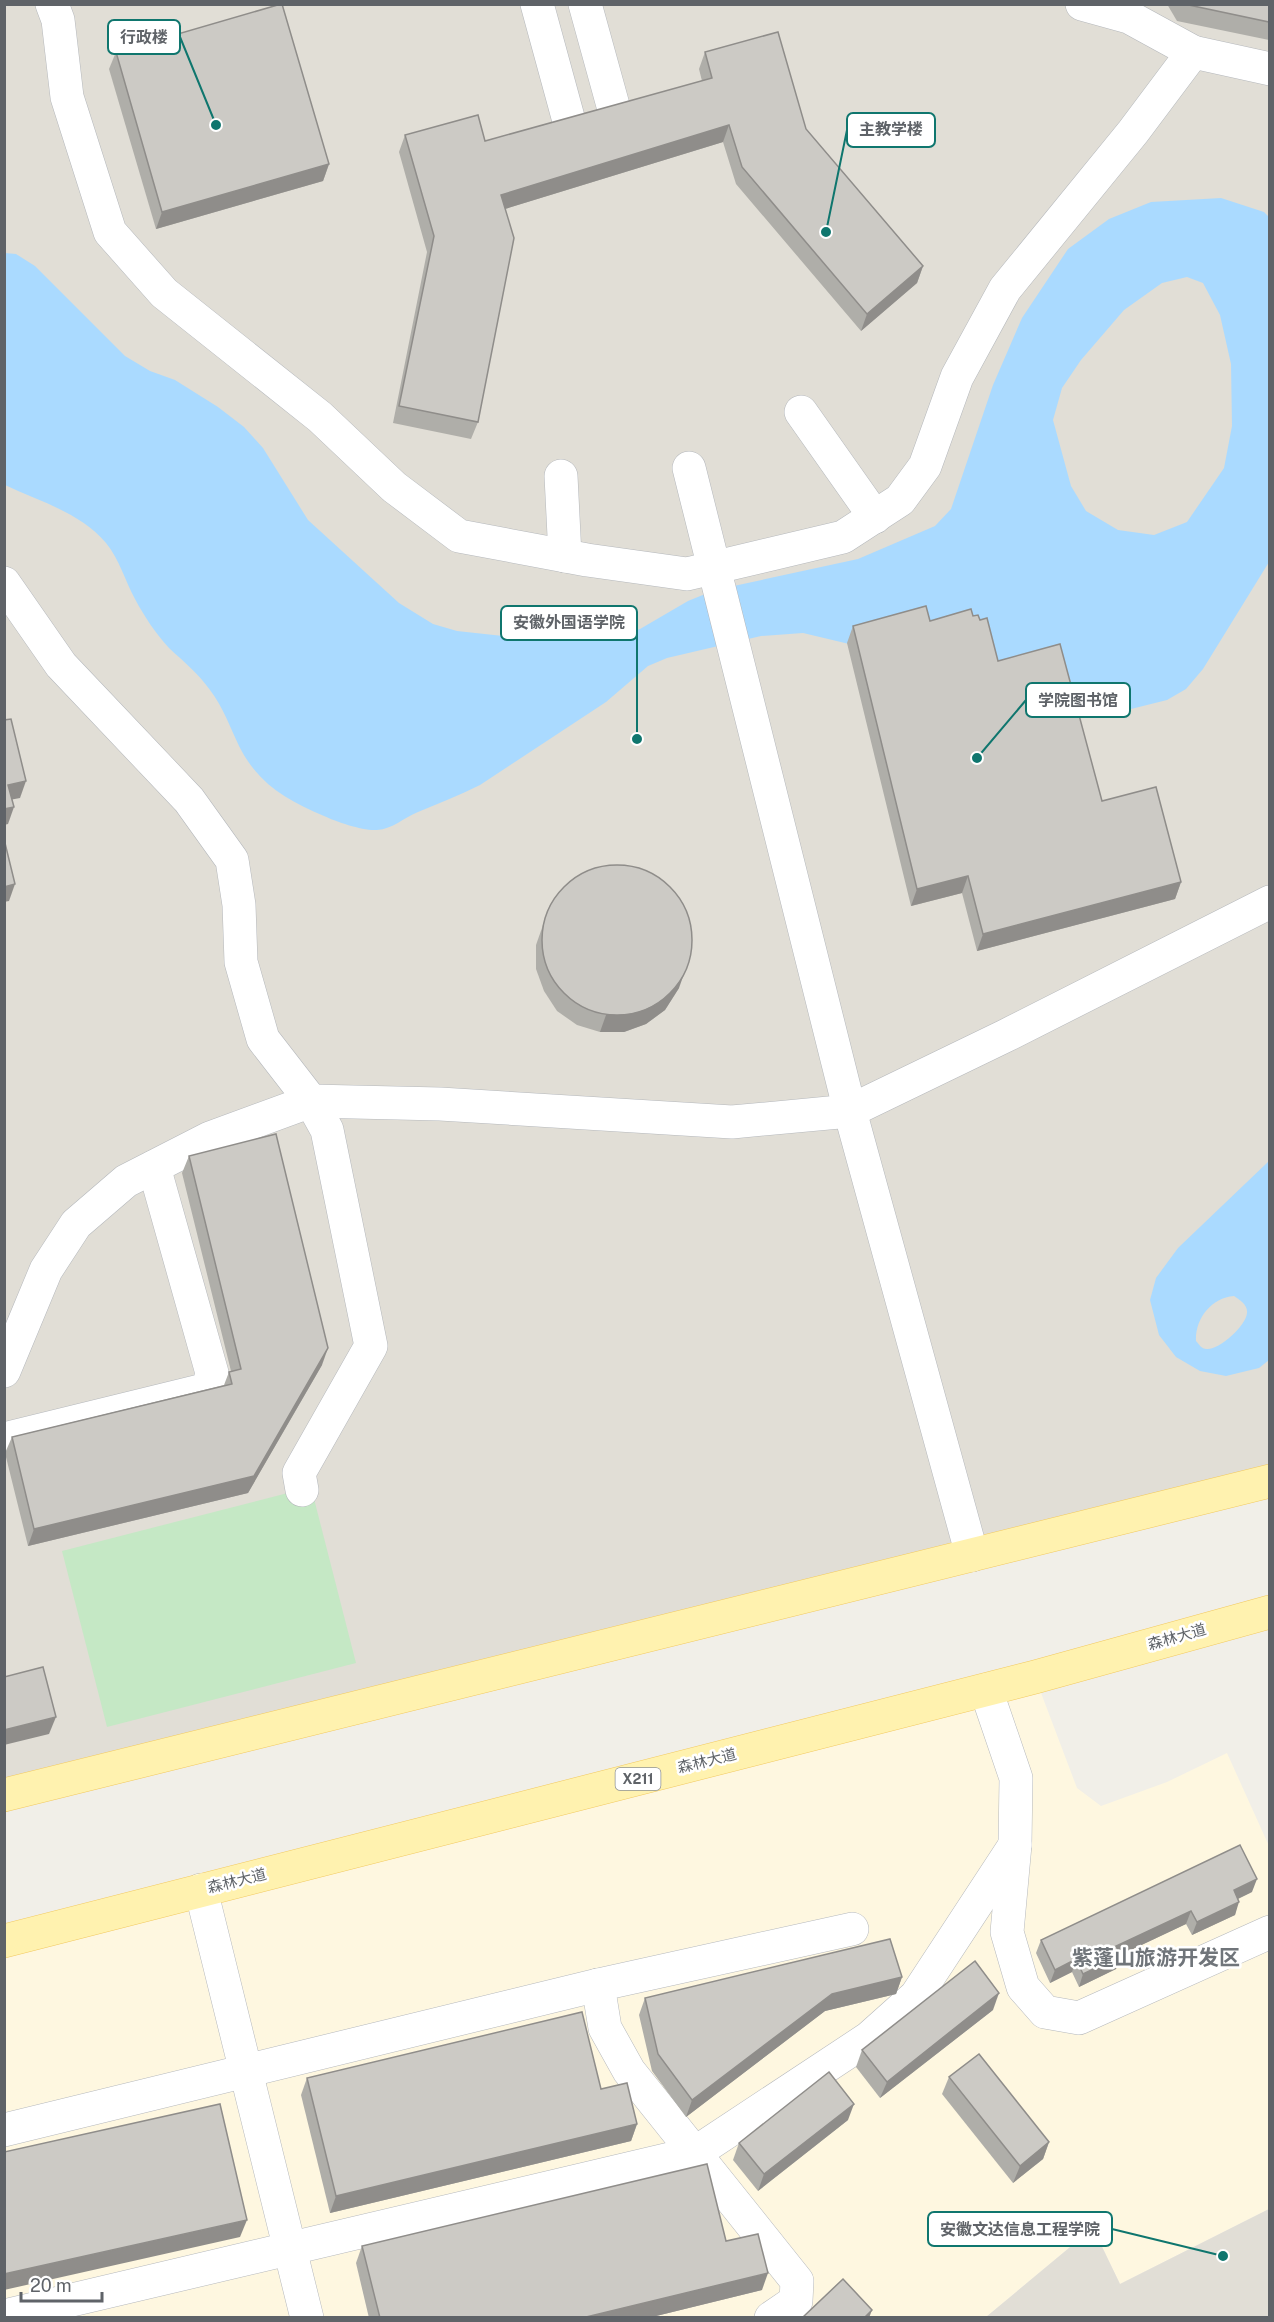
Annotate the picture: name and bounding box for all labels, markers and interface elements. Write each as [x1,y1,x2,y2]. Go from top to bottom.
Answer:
callout: 行政楼 [108,20,180,54]
text: 行政楼 [120,28,168,47]
callout: 主教学楼 [847,113,935,147]
text: 主教学楼 [859,120,923,139]
callout: 安徽外国语学院 [501,606,637,640]
text: 安徽外国语学院 [513,613,625,632]
callout: 学院图书馆 [1026,683,1130,717]
text: 学院图书馆 [1038,691,1118,710]
street label: 森林大道 [1146,1620,1208,1653]
street label: 森林大道 [676,1745,738,1776]
road number: X211 [616,1768,660,1790]
street label: 森林大道 [206,1865,268,1896]
district label: 紫蓬山旅游开发区 [1072,1945,1240,1970]
callout: 安徽文达信息工程学院 [928,2212,1112,2246]
text: 安徽文达信息工程学院 [940,2220,1100,2239]
scale bar [21,2265,102,2303]
text: 20 m [30,2275,72,2296]

